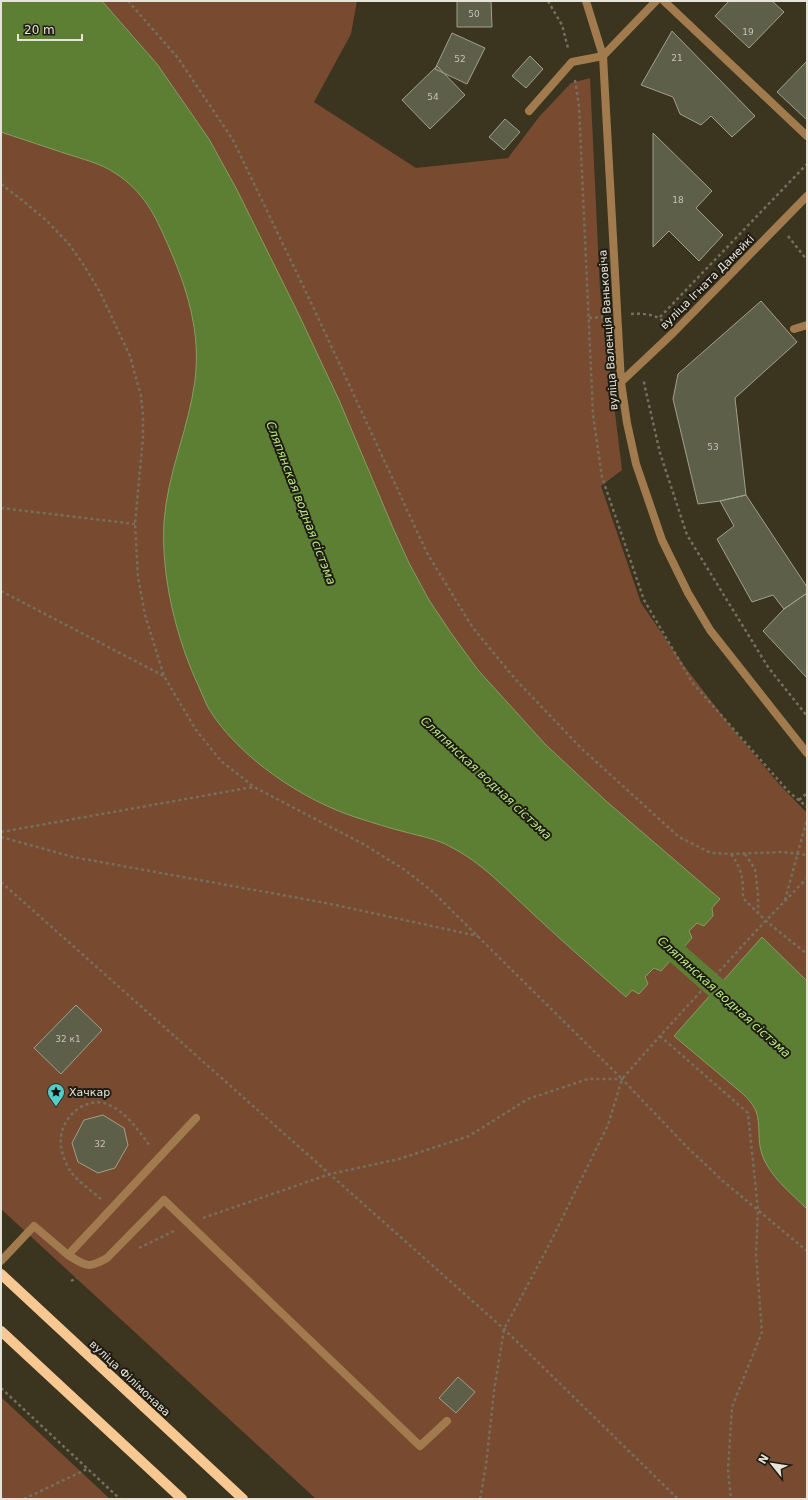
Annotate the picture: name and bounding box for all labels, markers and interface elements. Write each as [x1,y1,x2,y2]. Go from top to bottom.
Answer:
house number: 50 [468,9,480,19]
scale bar [18,16,82,42]
text: 20 m [24,23,55,37]
house number: 19 [742,27,754,37]
house number: 21 [671,53,683,63]
house number: 52 [454,54,466,64]
house number: 54 [427,92,439,102]
house number: 18 [672,195,684,205]
street label: вуліца Ігната Дамейкі [658,233,757,332]
street label: вуліца Валенція Ваньковіча [596,249,621,411]
water label: Сляпянская водная сістэма [263,419,339,587]
house number: 53 [707,442,719,452]
water label: Сляпянская водная сістэма [418,714,554,842]
water label: Сляпянская водная сістэма [655,934,793,1060]
house number: 32 к1 [55,1034,81,1044]
place icon: Хачкар [46,1082,66,1107]
place label: Хачкар [69,1086,110,1099]
house number: 32 [94,1139,106,1149]
street label: вуліца Філімонава [87,1338,173,1419]
north arrow [752,1444,792,1484]
text: N [756,1452,772,1466]

